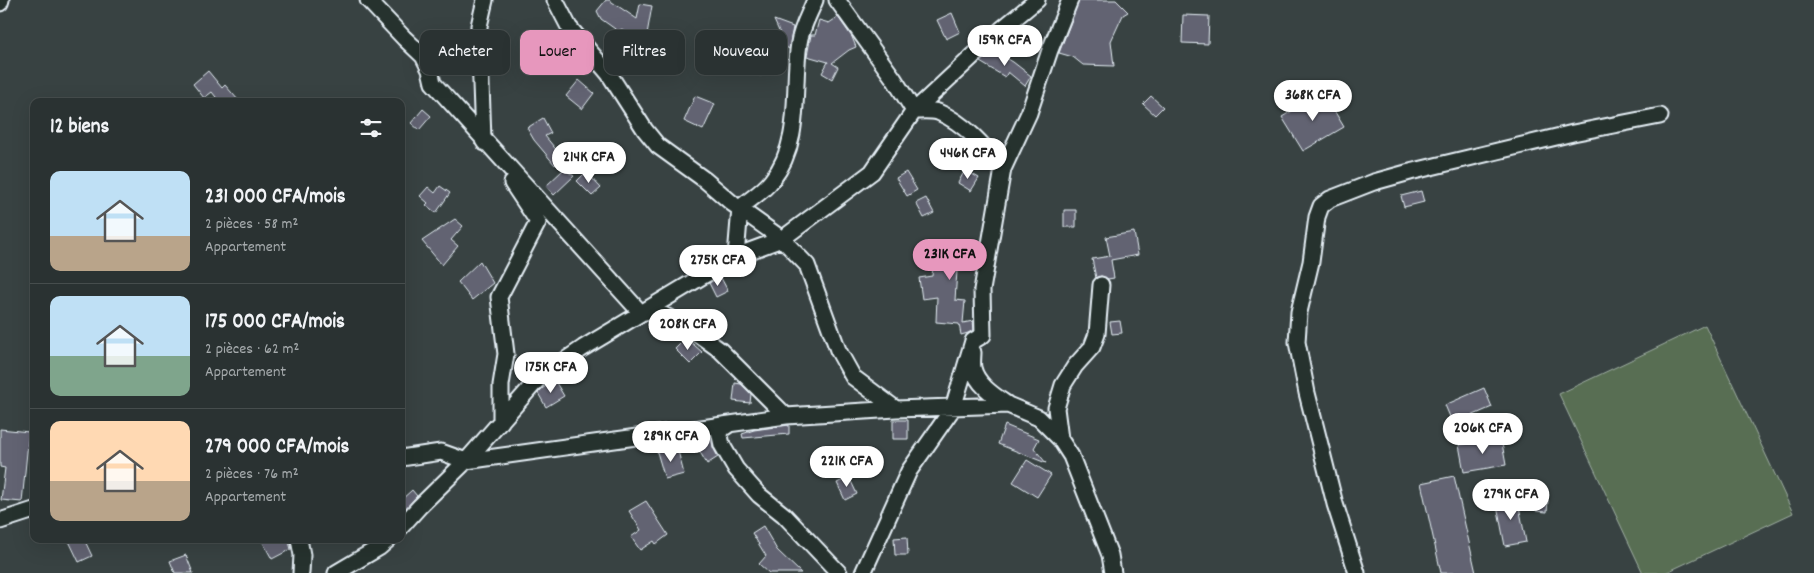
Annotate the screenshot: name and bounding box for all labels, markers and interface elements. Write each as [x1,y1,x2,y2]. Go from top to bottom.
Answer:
pin: 159K CFA [953,24,1057,67]
text: 159K CFA [978,29,1032,52]
chip: Acheter [420,30,510,75]
chip: Louer [520,30,594,75]
chip: Filtres [604,30,685,75]
chip: Nouveau [695,30,787,75]
pin: 368K CFA [1261,80,1365,122]
text: 368K CFA [1285,84,1341,107]
text: 12 biens [50,113,109,143]
icon: filters [357,114,385,142]
pin: 446K CFA [916,138,1020,180]
pin: 214K CFA [537,142,641,184]
text: 446K CFA [940,142,996,165]
text: 214K CFA [563,146,615,169]
text: 231 000 CFA/mois [205,183,346,213]
icon: home [90,191,150,251]
text: 2 pièces · 58 m² [205,213,298,236]
text: Appartement [205,236,286,259]
pin: 231K CFA [898,238,1002,281]
text: 231K CFA [924,243,976,266]
pin: 275K CFA [666,244,770,287]
text: 275K CFA [690,249,746,272]
text: 175 000 CFA/mois [205,308,345,338]
pin: 208K CFA [636,308,740,351]
text: 208K CFA [660,313,716,336]
icon: home [90,316,150,376]
text: 2 pièces · 62 m² [205,338,299,361]
pin: 175K CFA [499,352,603,394]
text: 175K CFA [525,356,577,379]
text: Appartement [205,361,286,384]
pin: 206K CFA [1431,412,1535,455]
text: 206K CFA [1454,417,1512,440]
pin: 289K CFA [619,420,723,463]
text: 289K CFA [643,425,699,448]
text: 279 000 CFA/mois [205,433,349,463]
icon: home [90,441,150,501]
pin: 221K CFA [795,446,899,488]
text: 221K CFA [821,450,873,473]
text: 2 pièces · 76 m² [205,463,299,486]
pin: 279K CFA [1459,478,1563,521]
text: 279K CFA [1483,483,1539,506]
text: Appartement [205,486,286,509]

